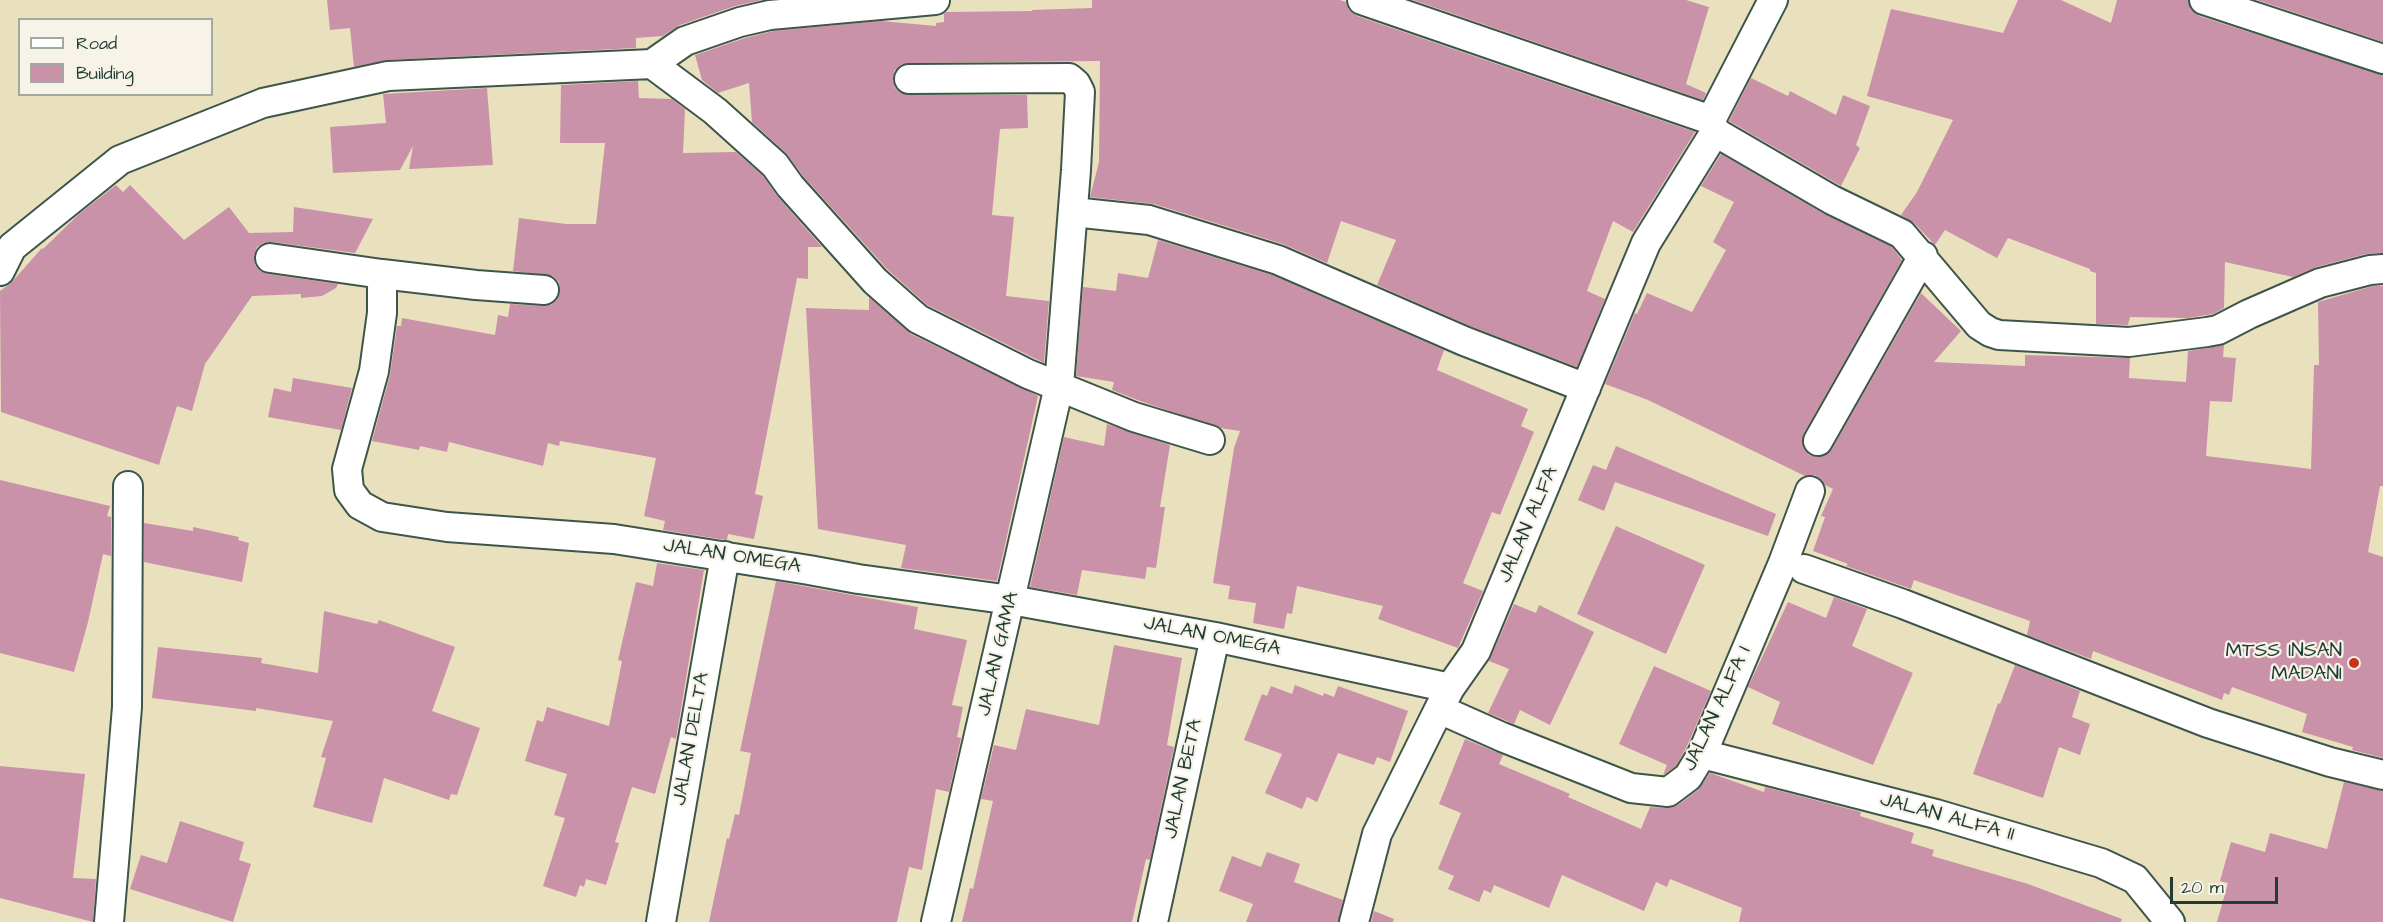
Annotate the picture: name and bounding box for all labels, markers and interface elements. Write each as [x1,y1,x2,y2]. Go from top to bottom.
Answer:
legend [18,18,213,96]
text: Road [76,31,117,56]
text: Building [76,61,134,86]
street label: JALAN ALFA [1494,463,1564,587]
street label: JALAN OMEGA [661,534,803,580]
street label: JALAN GAMA [973,590,1025,718]
street label: JALAN OMEGA [1141,612,1283,662]
place label: MTSS INSAN MADANI [2226,640,2342,687]
street label: JALAN ALFA I [1679,643,1757,775]
marker: MTSS INSAN MADANI [2347,656,2361,670]
street label: JALAN DELTA [669,671,715,807]
street label: JALAN BETA [1160,717,1208,841]
street label: JALAN ALFA II [1877,789,2017,847]
scale bar [2173,865,2281,903]
text: 20 m [2181,875,2224,900]

